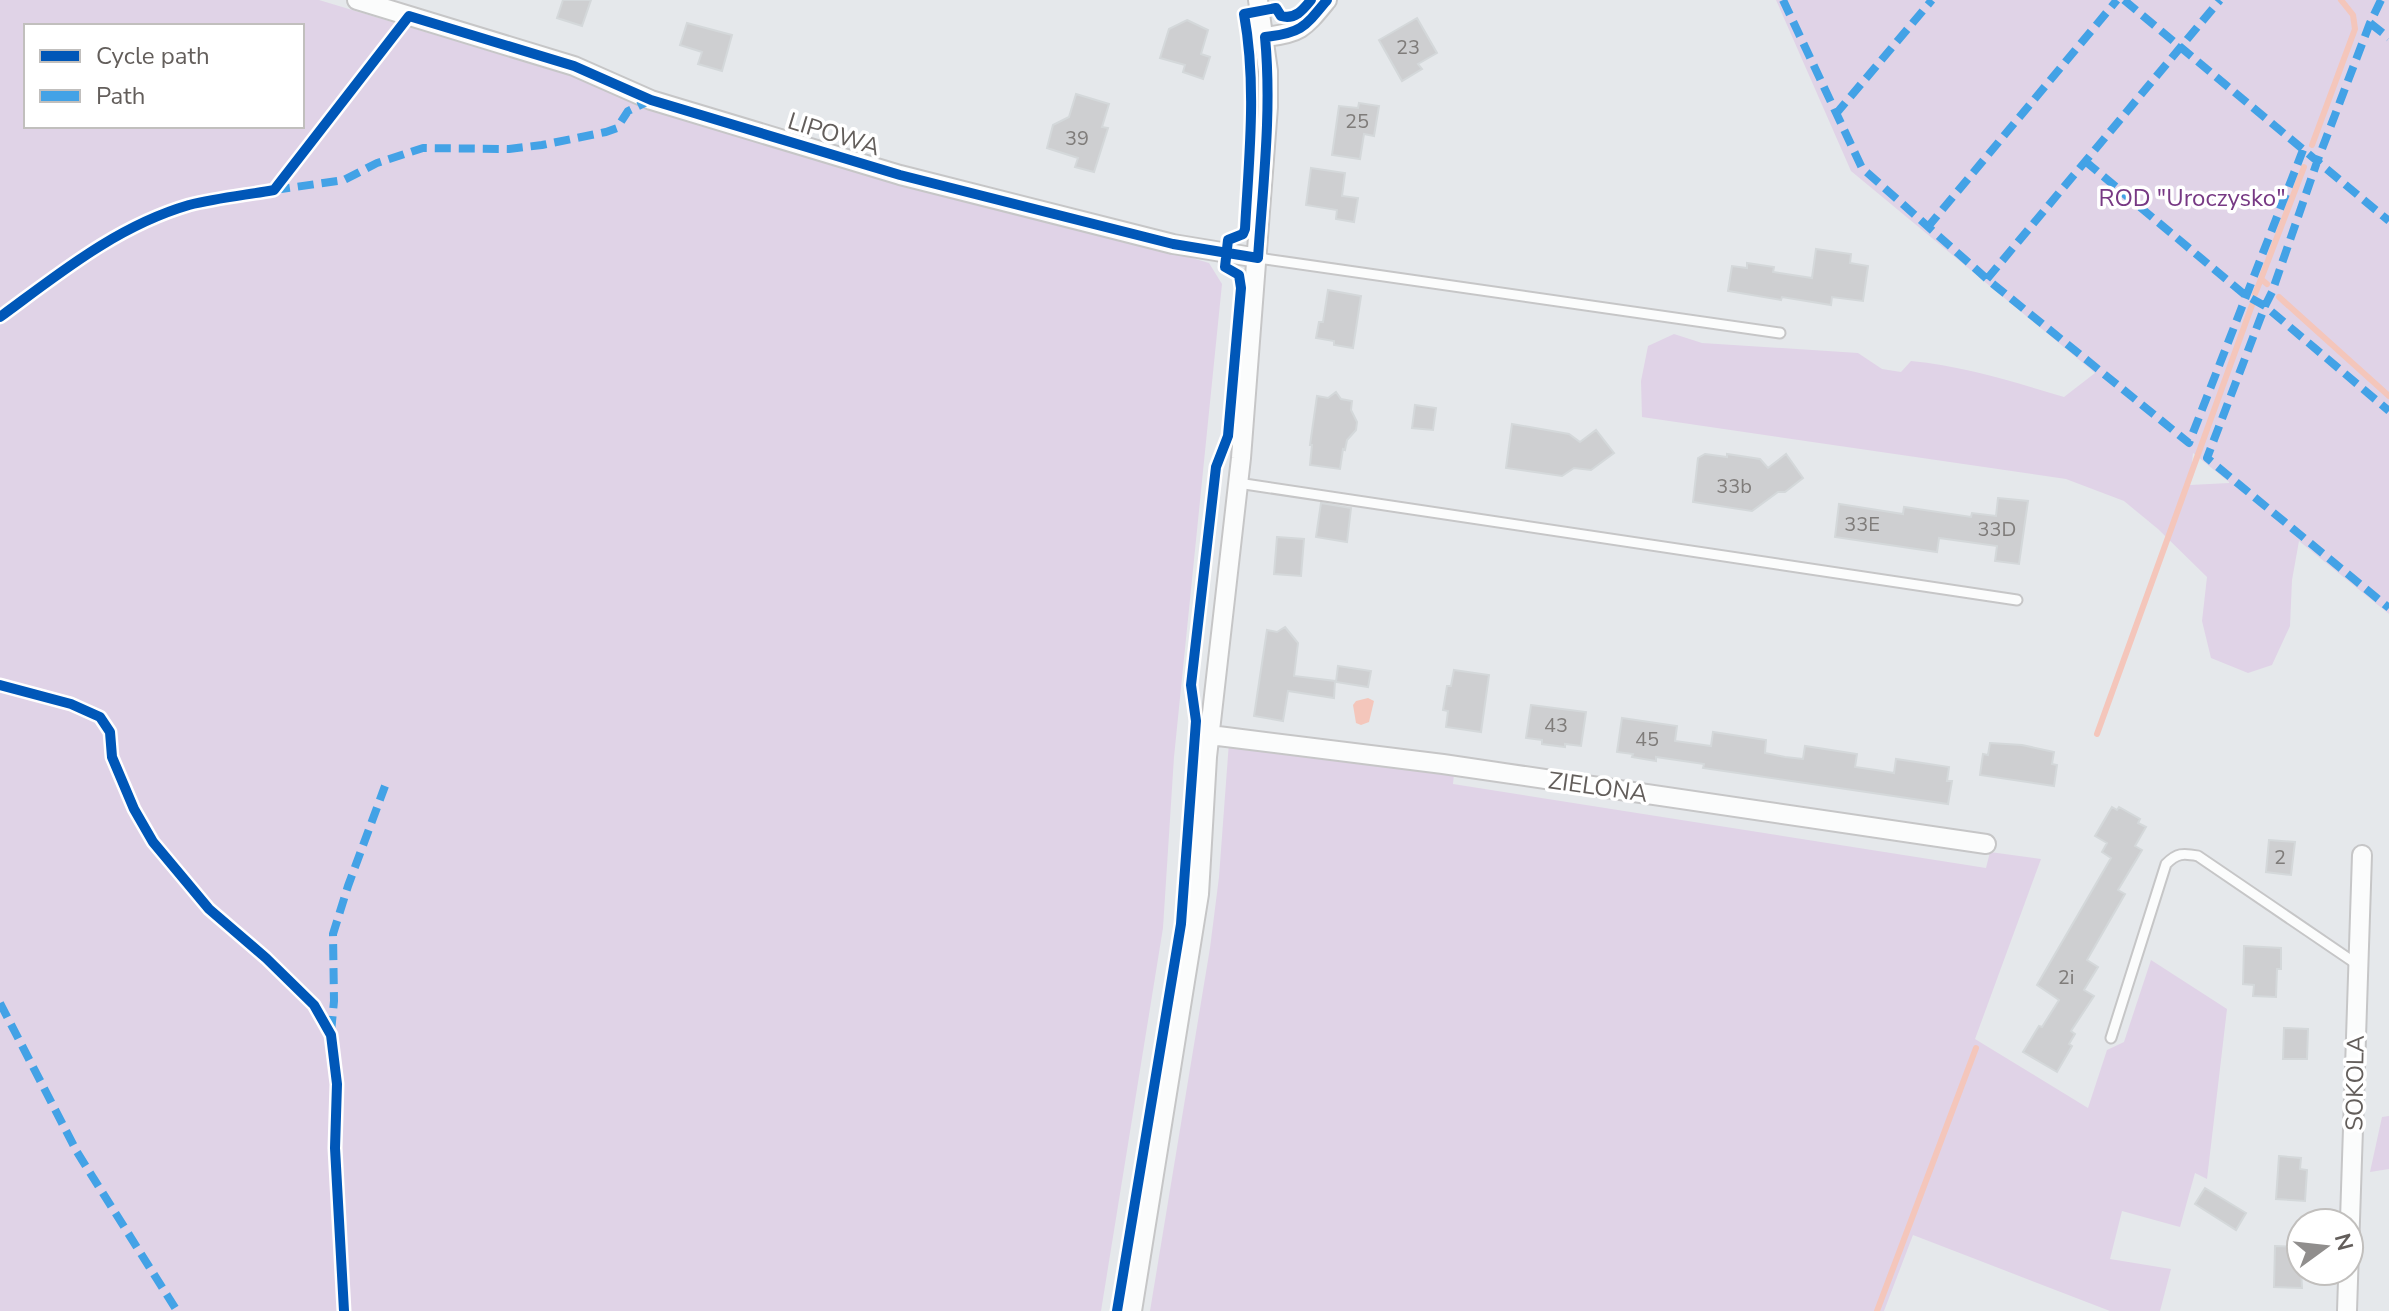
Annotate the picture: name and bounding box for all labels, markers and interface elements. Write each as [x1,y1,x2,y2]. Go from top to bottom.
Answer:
legend [24,24,304,128]
house number: 23 [1396,34,1420,61]
text: Cycle path [96,40,210,72]
text: Path [96,80,145,112]
street label: LIPOWA [784,105,884,163]
house number: 25 [1345,108,1369,135]
house number: 39 [1065,125,1089,152]
park label: ROD "Uroczysko" [2098,182,2286,214]
house number: 33b [1716,473,1752,500]
house number: 33E [1844,511,1880,538]
house number: 33D [1978,516,2016,543]
house number: 43 [1544,712,1568,739]
house number: 45 [1635,726,1659,753]
street label: ZIELONA [1546,764,1650,810]
house number: 2 [2274,844,2286,871]
house number: 2i [2058,964,2074,991]
street label: SOKOLA [2338,1034,2372,1131]
north arrow [2285,1207,2365,1287]
text: N [2327,1230,2360,1254]

